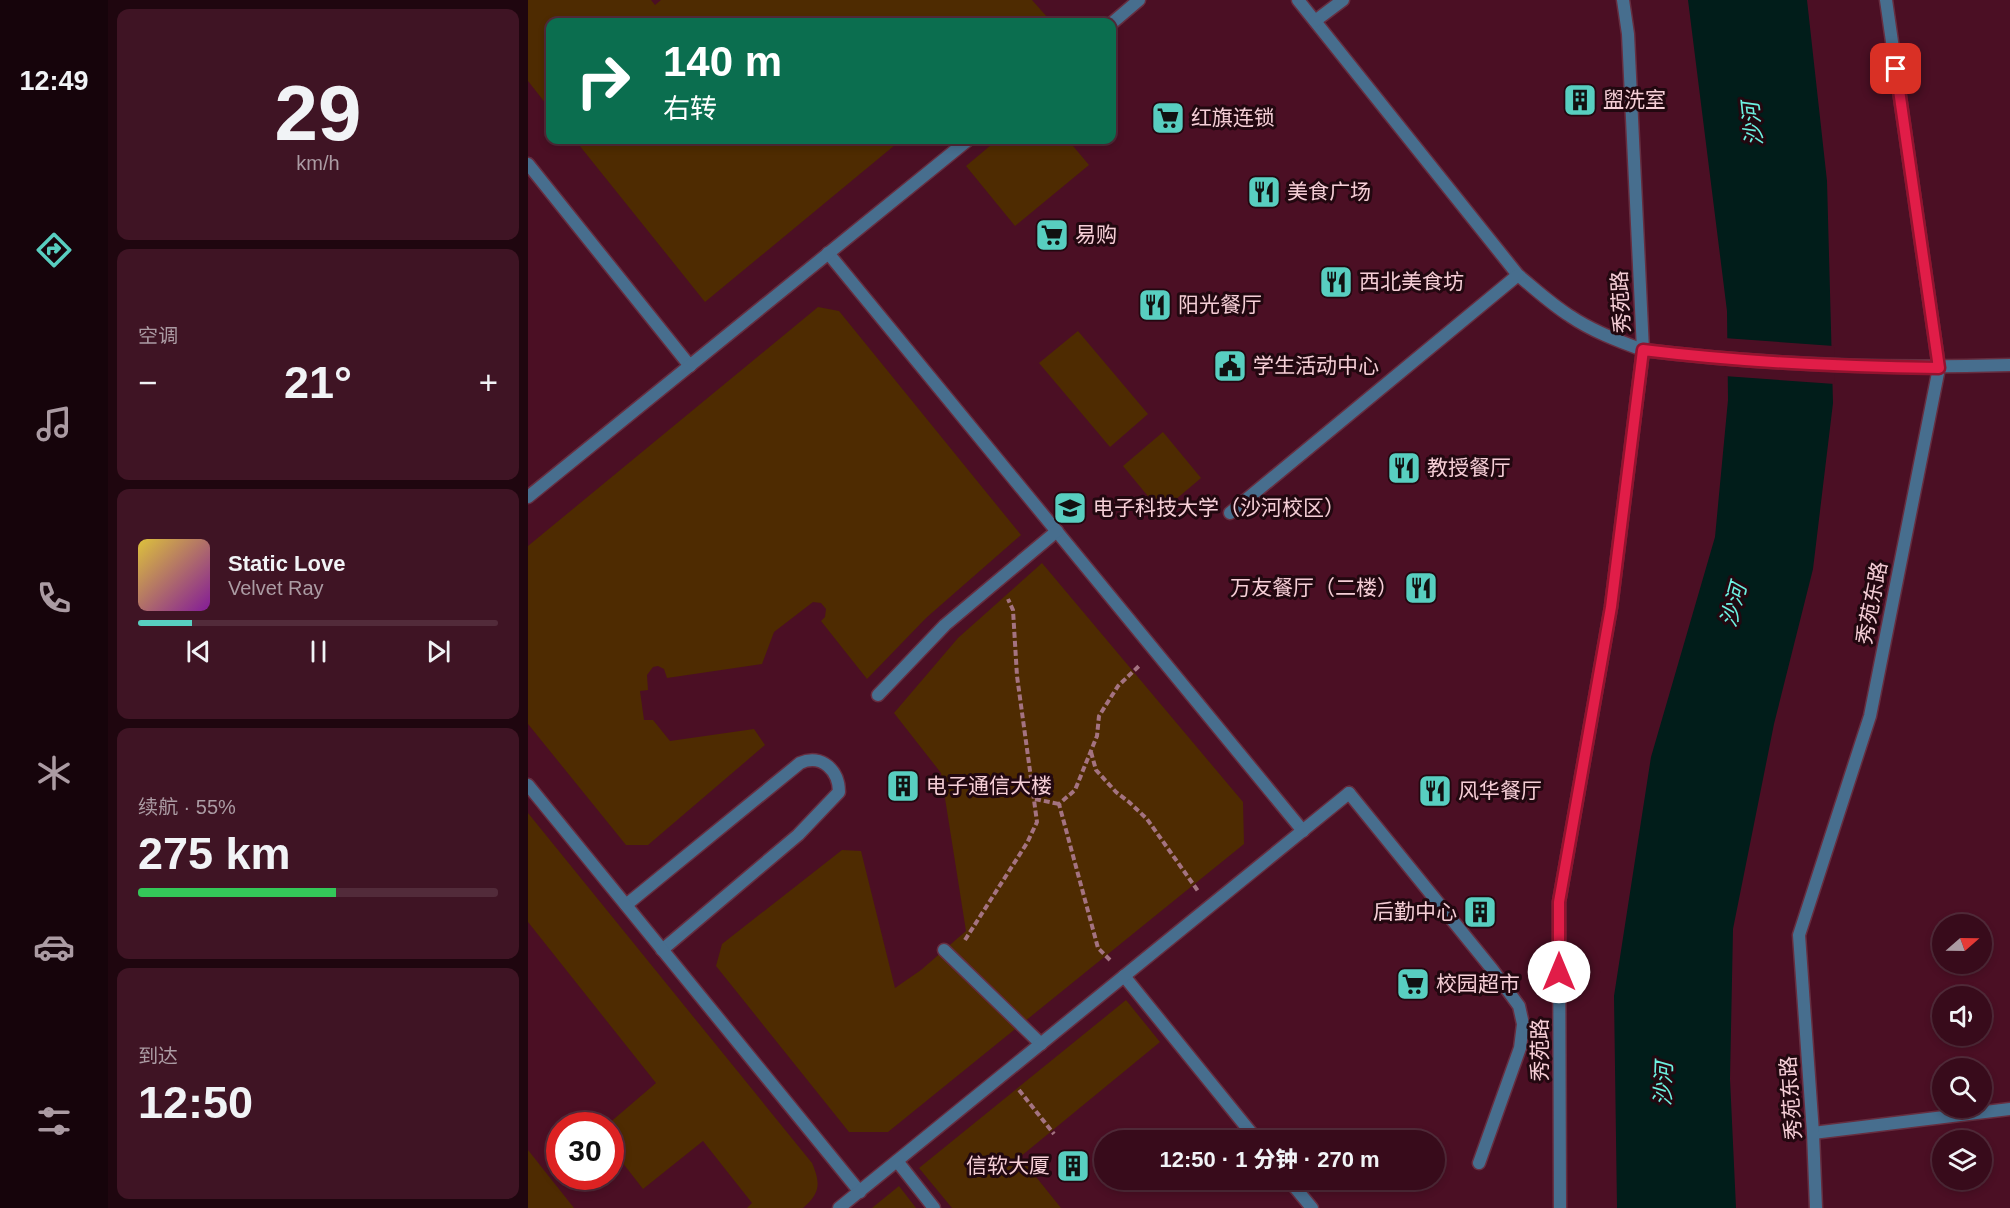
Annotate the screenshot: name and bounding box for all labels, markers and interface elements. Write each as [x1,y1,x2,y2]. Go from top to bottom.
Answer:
text: 140 m [663,38,782,85]
icon: right [564,42,642,120]
pin [1870,43,1921,94]
icon: arrive [1879,52,1912,85]
text: 12:49 [19,66,89,96]
text: 29 [275,69,361,157]
building icon: 盥洗室 [1562,82,1598,118]
place label: 盥洗室 [1603,88,1666,111]
text: 右转 [663,94,717,124]
water label: 沙河 [1737,97,1767,147]
supermarket icon: 红旗连锁 [1150,100,1186,136]
place label: 红旗连锁 [1191,106,1275,129]
text: km/h [296,152,340,174]
restaurant icon: 美食广场 [1246,174,1282,210]
place label: 美食广场 [1287,180,1371,203]
supermarket icon: 易购 [1034,217,1070,253]
place label: 易购 [1075,223,1117,246]
icon: directions [33,229,75,271]
restaurant icon: 西北美食坊 [1318,264,1354,300]
place label: 西北美食坊 [1359,270,1464,293]
street label: 秀苑路 [1607,270,1634,334]
restaurant icon: 阳光餐厅 [1137,287,1173,323]
place label: 阳光餐厅 [1178,293,1262,316]
text: 空调 [138,325,178,347]
public building icon: 学生活动中心 [1212,348,1248,384]
place label: 学生活动中心 [1253,354,1379,377]
text: 21° [284,357,352,408]
text: − [138,364,157,401]
text: + [479,364,498,401]
icon: music [33,403,75,445]
restaurant icon: 教授餐厅 [1386,450,1422,486]
place label: 教授餐厅 [1427,456,1511,479]
school or university icon: 电子科技大学（沙河校区） [1052,490,1088,526]
place label: 电子科技大学（沙河校区） [1093,496,1345,519]
text: Static Love [228,551,345,576]
street label: 秀苑东路 [1852,559,1891,646]
restaurant icon: 万友餐厅（二楼） [1403,570,1439,606]
place label: 万友餐厅（二楼） [1230,576,1398,599]
icon: phone [33,577,75,619]
text: Velvet Ray [228,577,324,599]
water label: 沙河 [1716,577,1752,630]
icon: previous [182,635,215,668]
icon: pause [302,635,335,668]
icon: next [422,635,455,668]
icon: climate [33,752,75,794]
building icon: 电子通信大楼 [885,768,921,804]
restaurant icon: 风华餐厅 [1417,773,1453,809]
place label: 电子通信大楼 [926,774,1052,797]
place label: 风华餐厅 [1458,779,1542,802]
text: 续航 · 55% [138,796,236,818]
text: 275 km [138,828,291,879]
building icon: 后勤中心 [1462,894,1498,930]
place label: 后勤中心 [1373,900,1457,923]
north arrow [1932,914,1992,974]
map controls [1932,914,1992,1190]
icon: car [33,926,75,968]
position arrow [1527,940,1591,1004]
supermarket icon: 校园超市 [1395,966,1431,1002]
place label: 校园超市 [1436,972,1520,995]
button: sound [1932,986,1992,1046]
street label: 秀苑路 [1528,1019,1551,1082]
text: 到达 [138,1045,178,1067]
street label: 秀苑东路 [1776,1055,1805,1141]
water label: 沙河 [1650,1058,1677,1106]
button: search [1932,1058,1992,1118]
text: 12:50 [138,1077,253,1128]
icon: filters [33,1100,75,1142]
speed limit sign: 30 [546,1112,624,1190]
button: layers [1932,1130,1992,1190]
text: 12:50 · 1 分钟 · 270 m [1159,1147,1380,1172]
building icon: 信软大厦 [1055,1148,1091,1184]
place label: 信软大厦 [966,1154,1050,1177]

